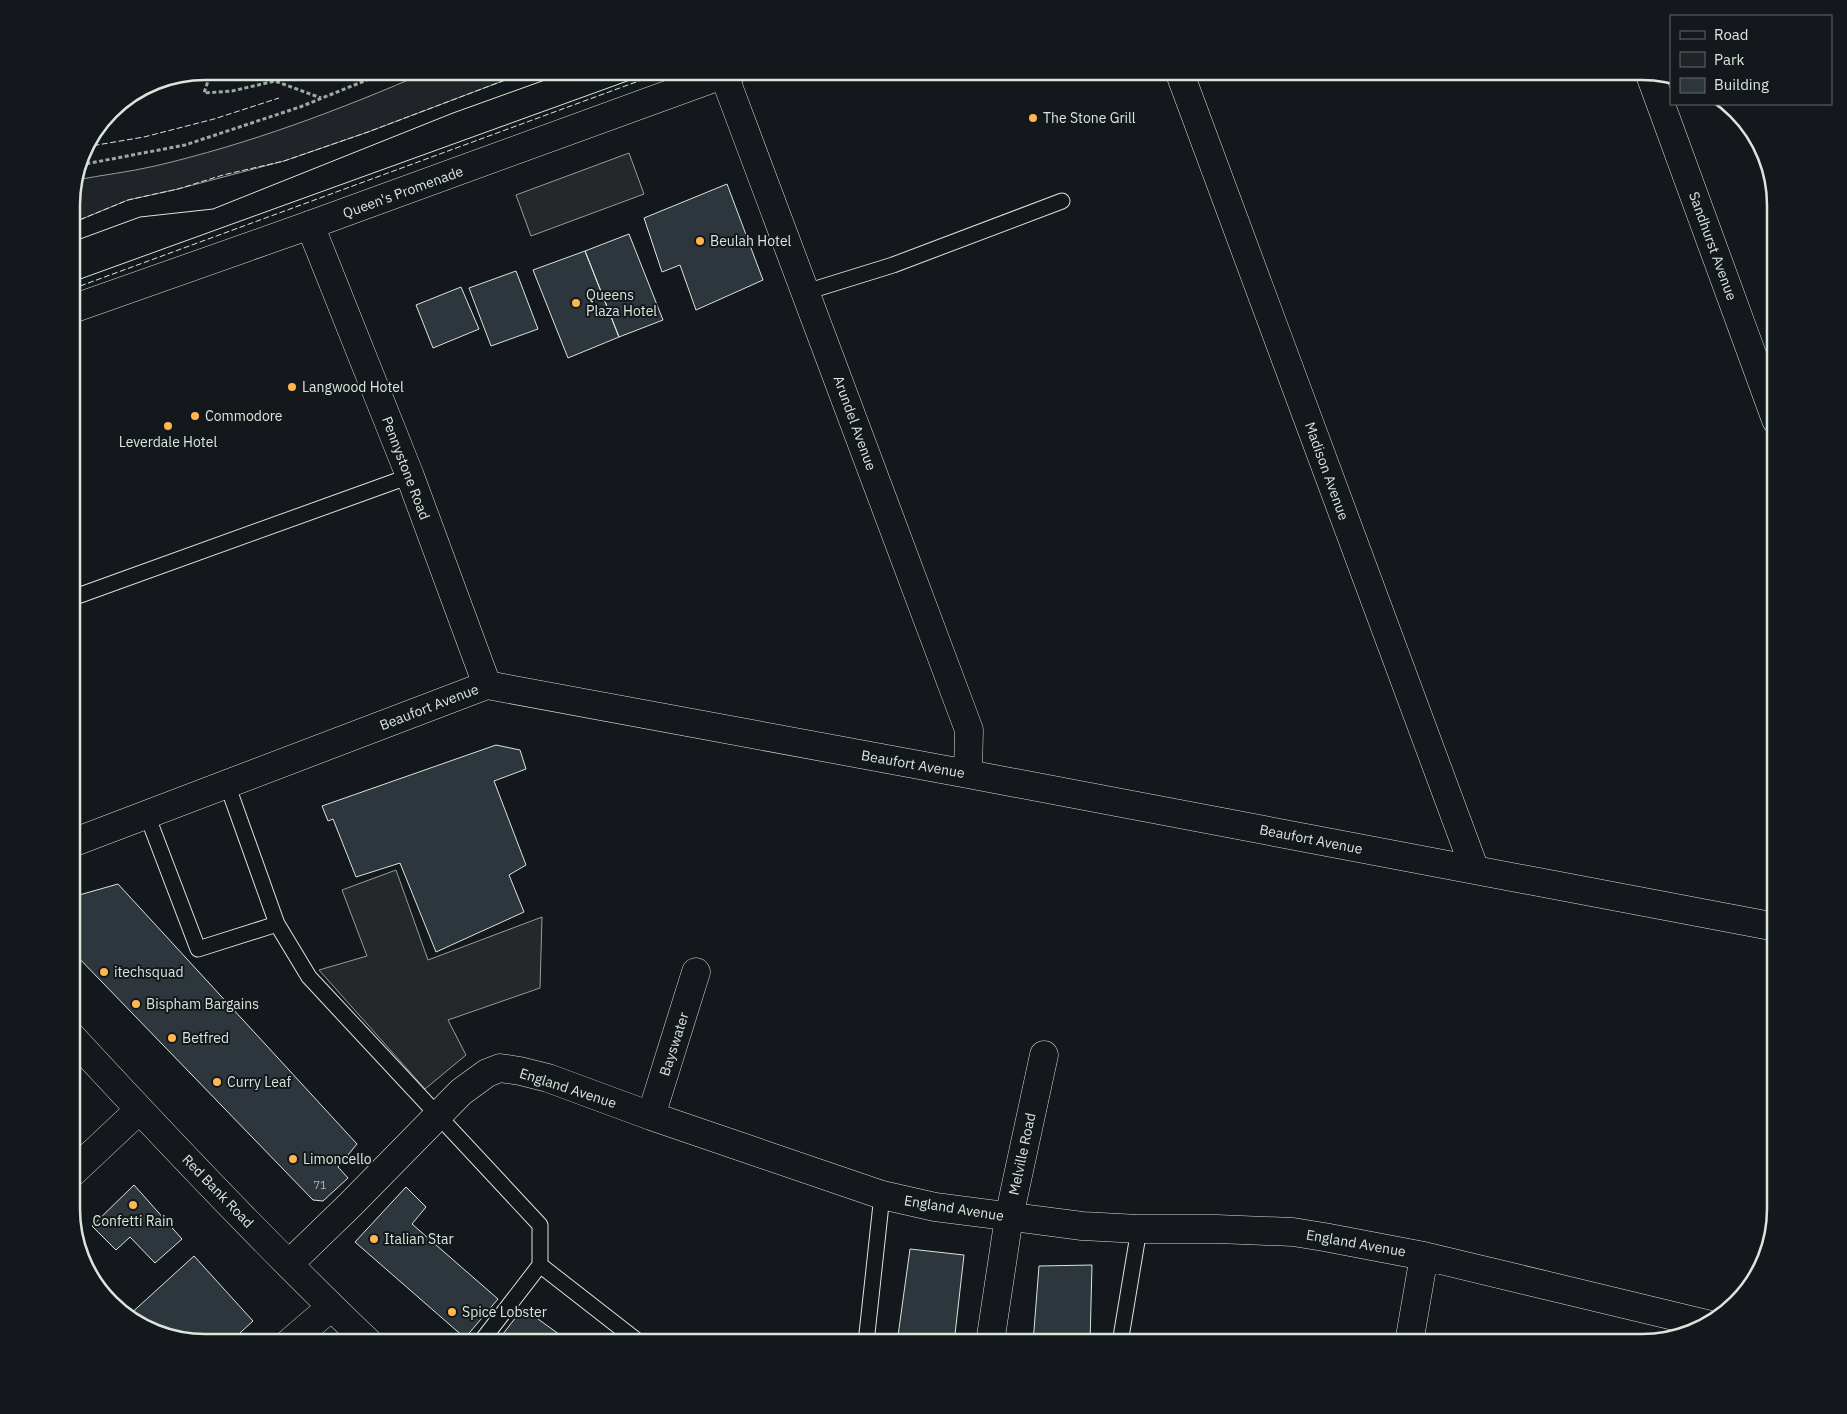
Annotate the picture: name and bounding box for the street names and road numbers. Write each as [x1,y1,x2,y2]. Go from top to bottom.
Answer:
street label: Queen's Promenade [340,162,466,222]
street label: Sandhurst Avenue [1685,189,1741,303]
street label: Arundel Avenue [829,373,881,473]
street label: Pennystone Road [378,414,434,522]
street label: Madison Avenue [1301,419,1353,523]
street label: Beaufort Avenue [377,680,481,734]
street label: Beaufort Avenue [860,746,966,782]
street label: Beaufort Avenue [1258,820,1364,858]
street label: Bayswater [655,1010,693,1078]
street label: England Avenue [517,1064,619,1112]
street label: Melville Road [1004,1111,1040,1197]
street label: Red Bank Road [178,1150,258,1232]
street label: England Avenue [903,1191,1006,1225]
street label: England Avenue [1305,1225,1408,1261]

